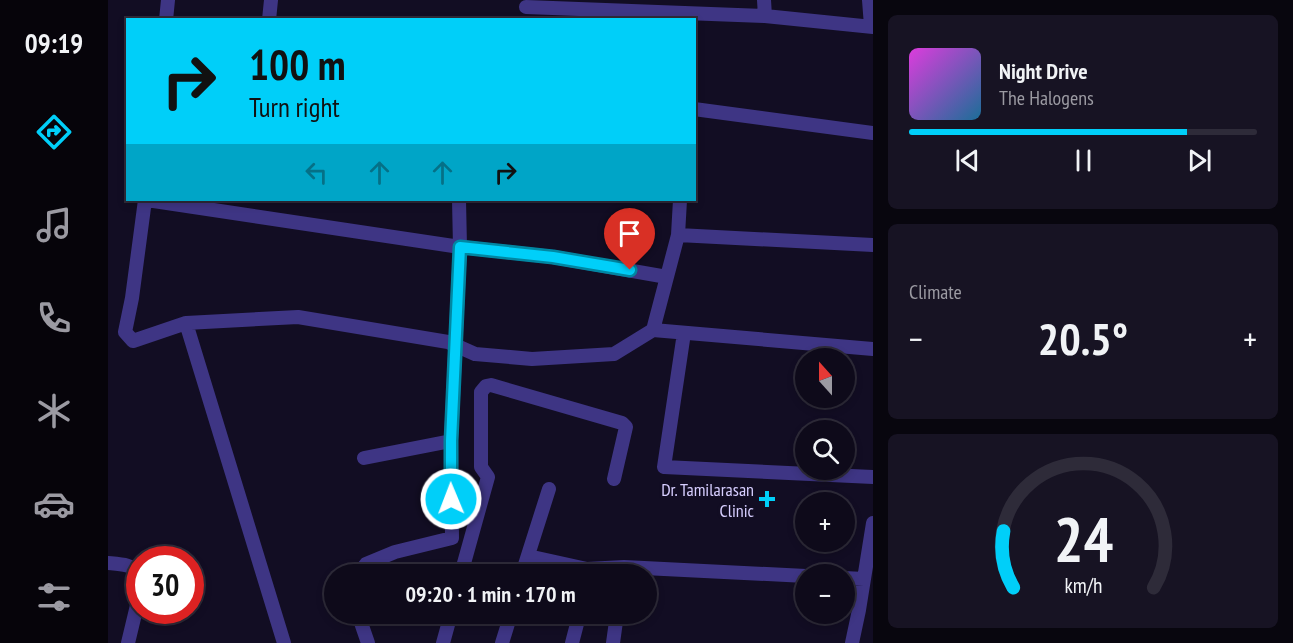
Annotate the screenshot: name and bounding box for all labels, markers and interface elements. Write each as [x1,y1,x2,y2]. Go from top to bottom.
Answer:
text: 09:19 [25,26,83,60]
text: 100 m [249,37,346,92]
icon: right [150,42,228,120]
text: Night Drive [999,57,1088,85]
text: The Halogens [999,85,1094,111]
text: Turn right [249,90,340,124]
icon: directions [33,111,75,153]
icon: previous [951,144,984,177]
icon: pause [1067,144,1100,177]
icon: next [1183,144,1216,177]
icon: left [300,156,333,189]
icon: ahead [363,156,396,189]
icon: ahead [426,156,459,189]
icon: right [489,156,522,189]
icon: music [33,204,75,246]
pin [604,208,655,270]
icon: arrive [613,217,646,250]
text: Climate [909,279,962,305]
icon: phone [33,297,75,339]
text: 20.5° [1038,309,1128,367]
text: − [909,317,923,360]
text: + [1243,317,1257,360]
north arrow [795,348,855,408]
map controls [795,348,855,624]
icon: climate [33,390,75,432]
button: search [795,420,855,480]
position arrow [419,467,483,531]
place label: Dr. Tamilarasan Clinic [661,478,755,522]
icon: car [33,483,75,525]
marker: Dr. Tamilarasan Clinic [758,490,776,508]
button: + [795,492,855,552]
text: 24 [1053,498,1113,579]
speed limit sign: 30 [126,546,204,624]
button: − [795,564,855,624]
text: km/h [1064,571,1102,599]
icon: filters [33,576,75,618]
text: 09:20 · 1 min · 170 m [405,580,576,608]

